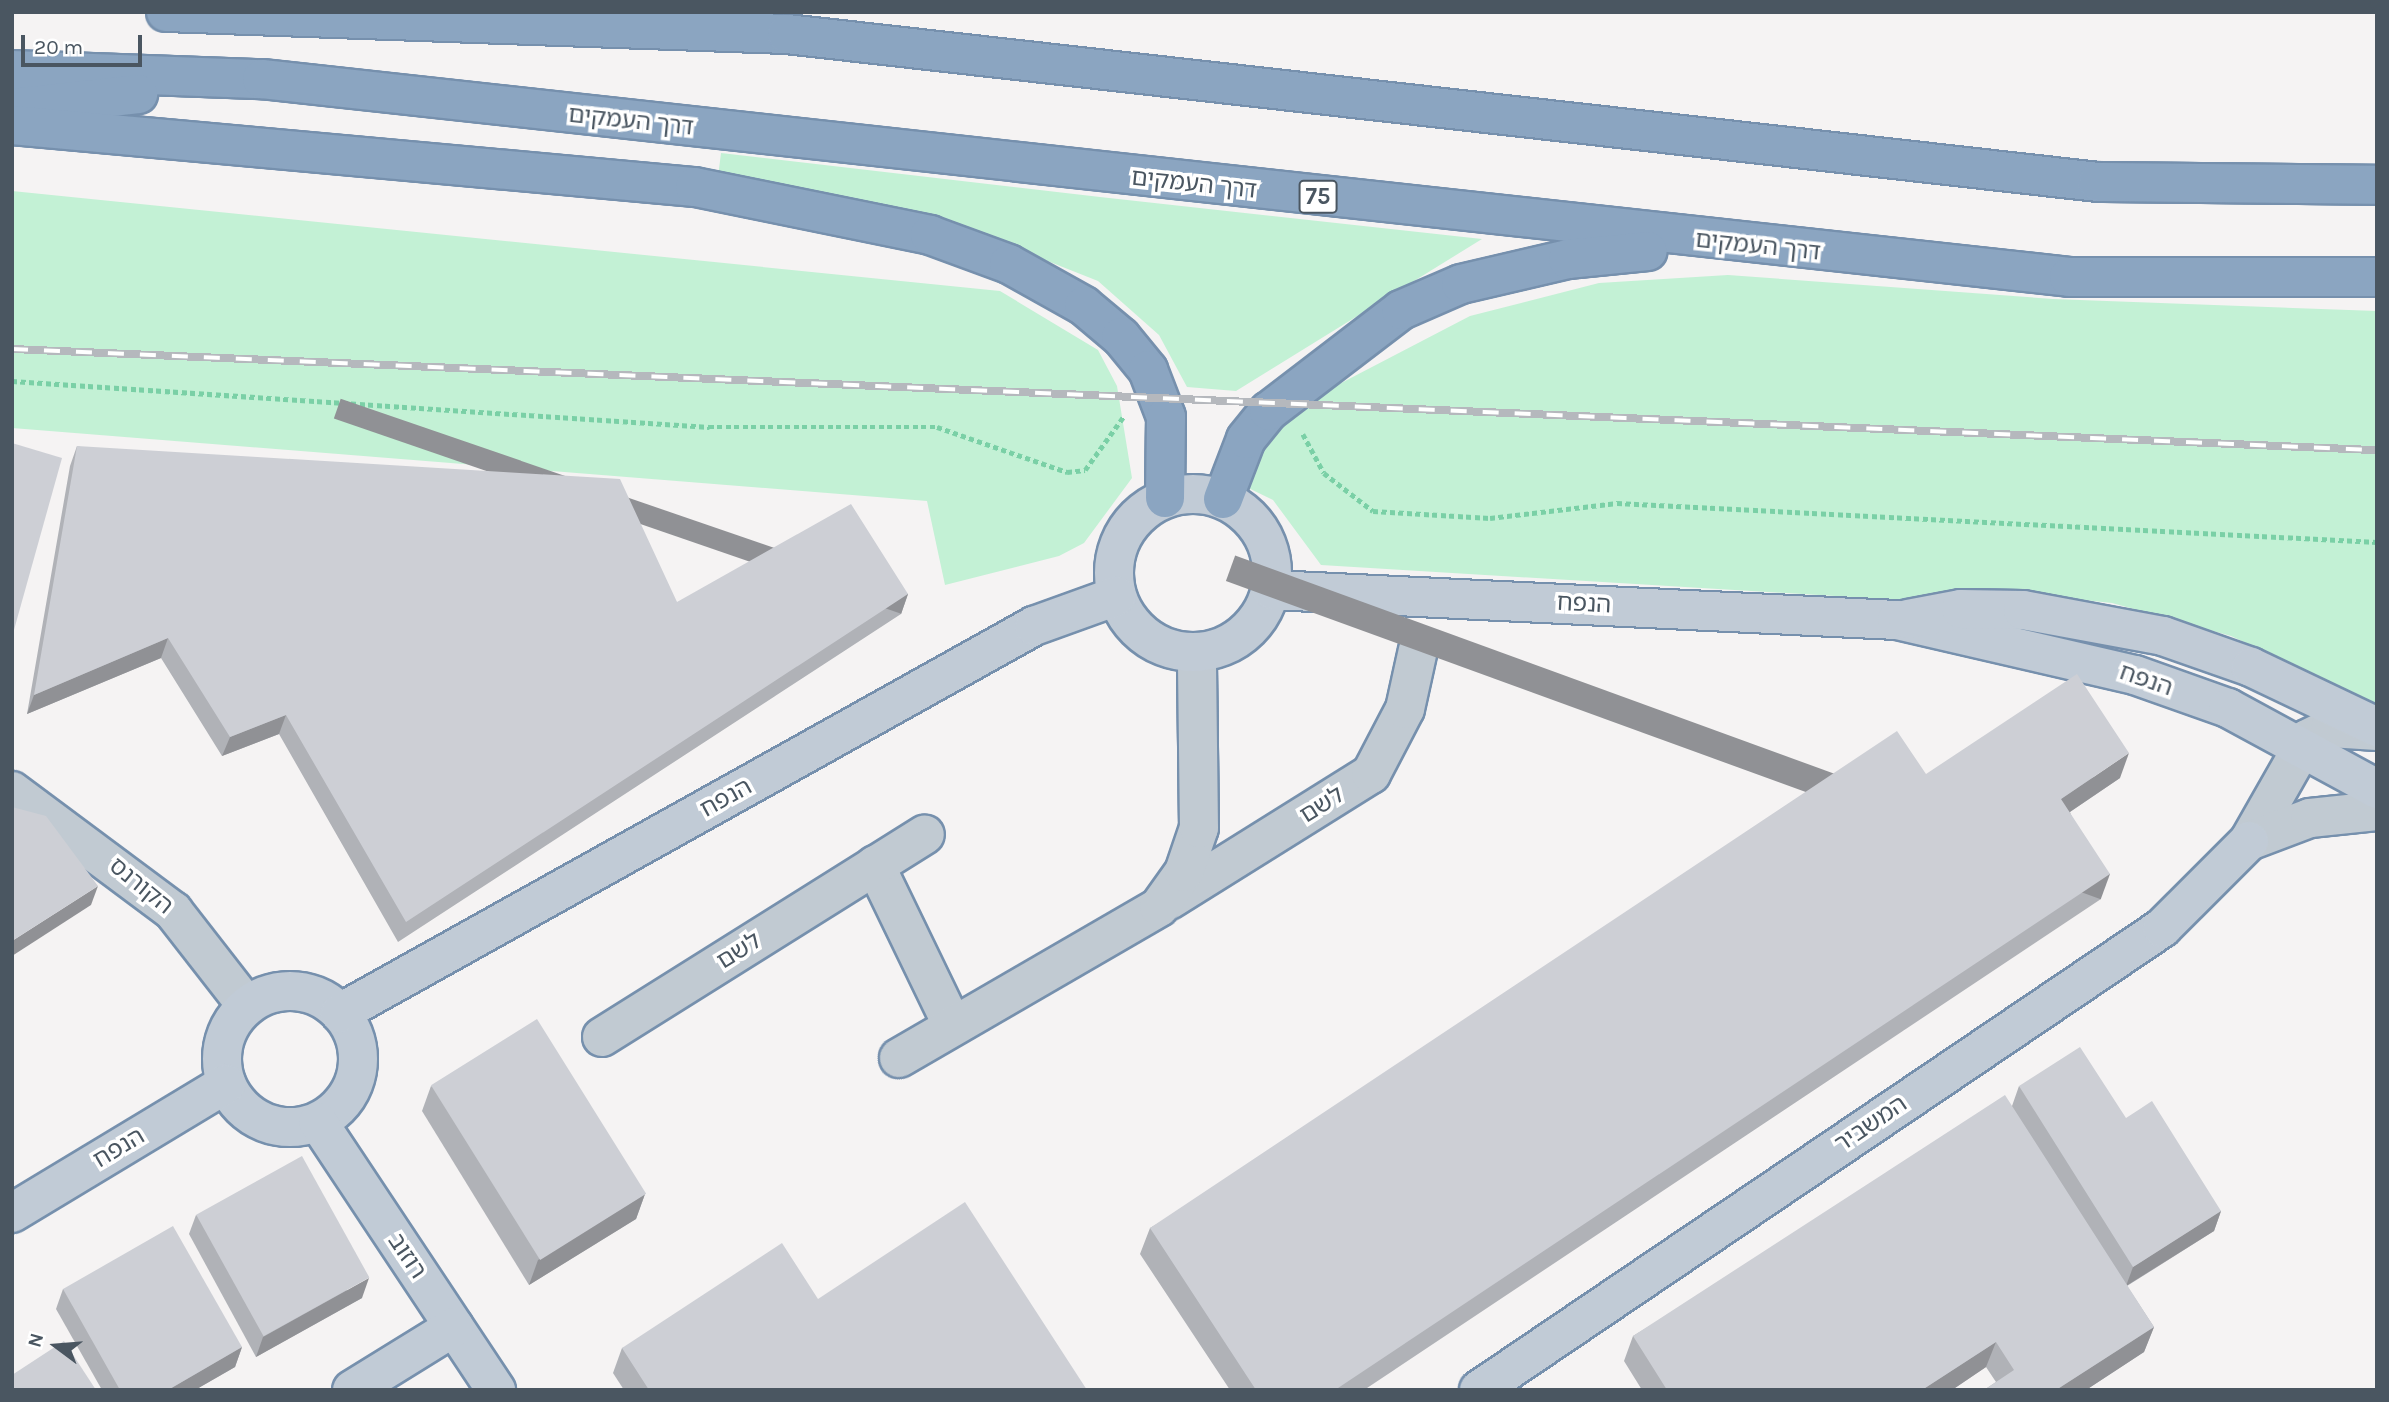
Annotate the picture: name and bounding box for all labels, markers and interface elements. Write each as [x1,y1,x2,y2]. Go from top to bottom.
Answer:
scale bar [24,21,145,65]
text: 20 m [34,35,83,59]
street label: דרך העמקים [567,100,695,142]
street label: דרך העמקים [1130,163,1258,205]
road number: 75 [1297,178,1339,216]
street label: דרך העמקים [1694,225,1822,267]
street label: הנפח [1556,588,1612,620]
street label: הנפח [2116,658,2176,702]
street label: הנפח [695,772,757,824]
street label: לשם [1295,780,1349,830]
street label: הקורנס [103,851,179,921]
street label: לשם [712,926,766,976]
street label: המשביר [1829,1089,1913,1159]
street label: הנפח [88,1122,150,1174]
street label: רוזוב [381,1228,433,1284]
north arrow [21,1311,91,1381]
text: N [23,1331,48,1350]

